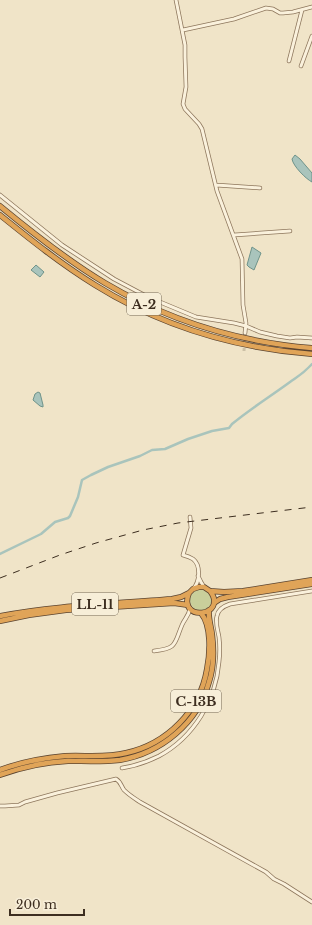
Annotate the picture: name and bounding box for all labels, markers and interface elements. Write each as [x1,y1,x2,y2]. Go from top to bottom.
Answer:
road number: A-2 [127,293,161,315]
road number: LL-11 [72,593,118,615]
road number: C-13B [171,690,221,712]
scale bar [10,891,84,917]
text: 200 m [16,897,57,912]

